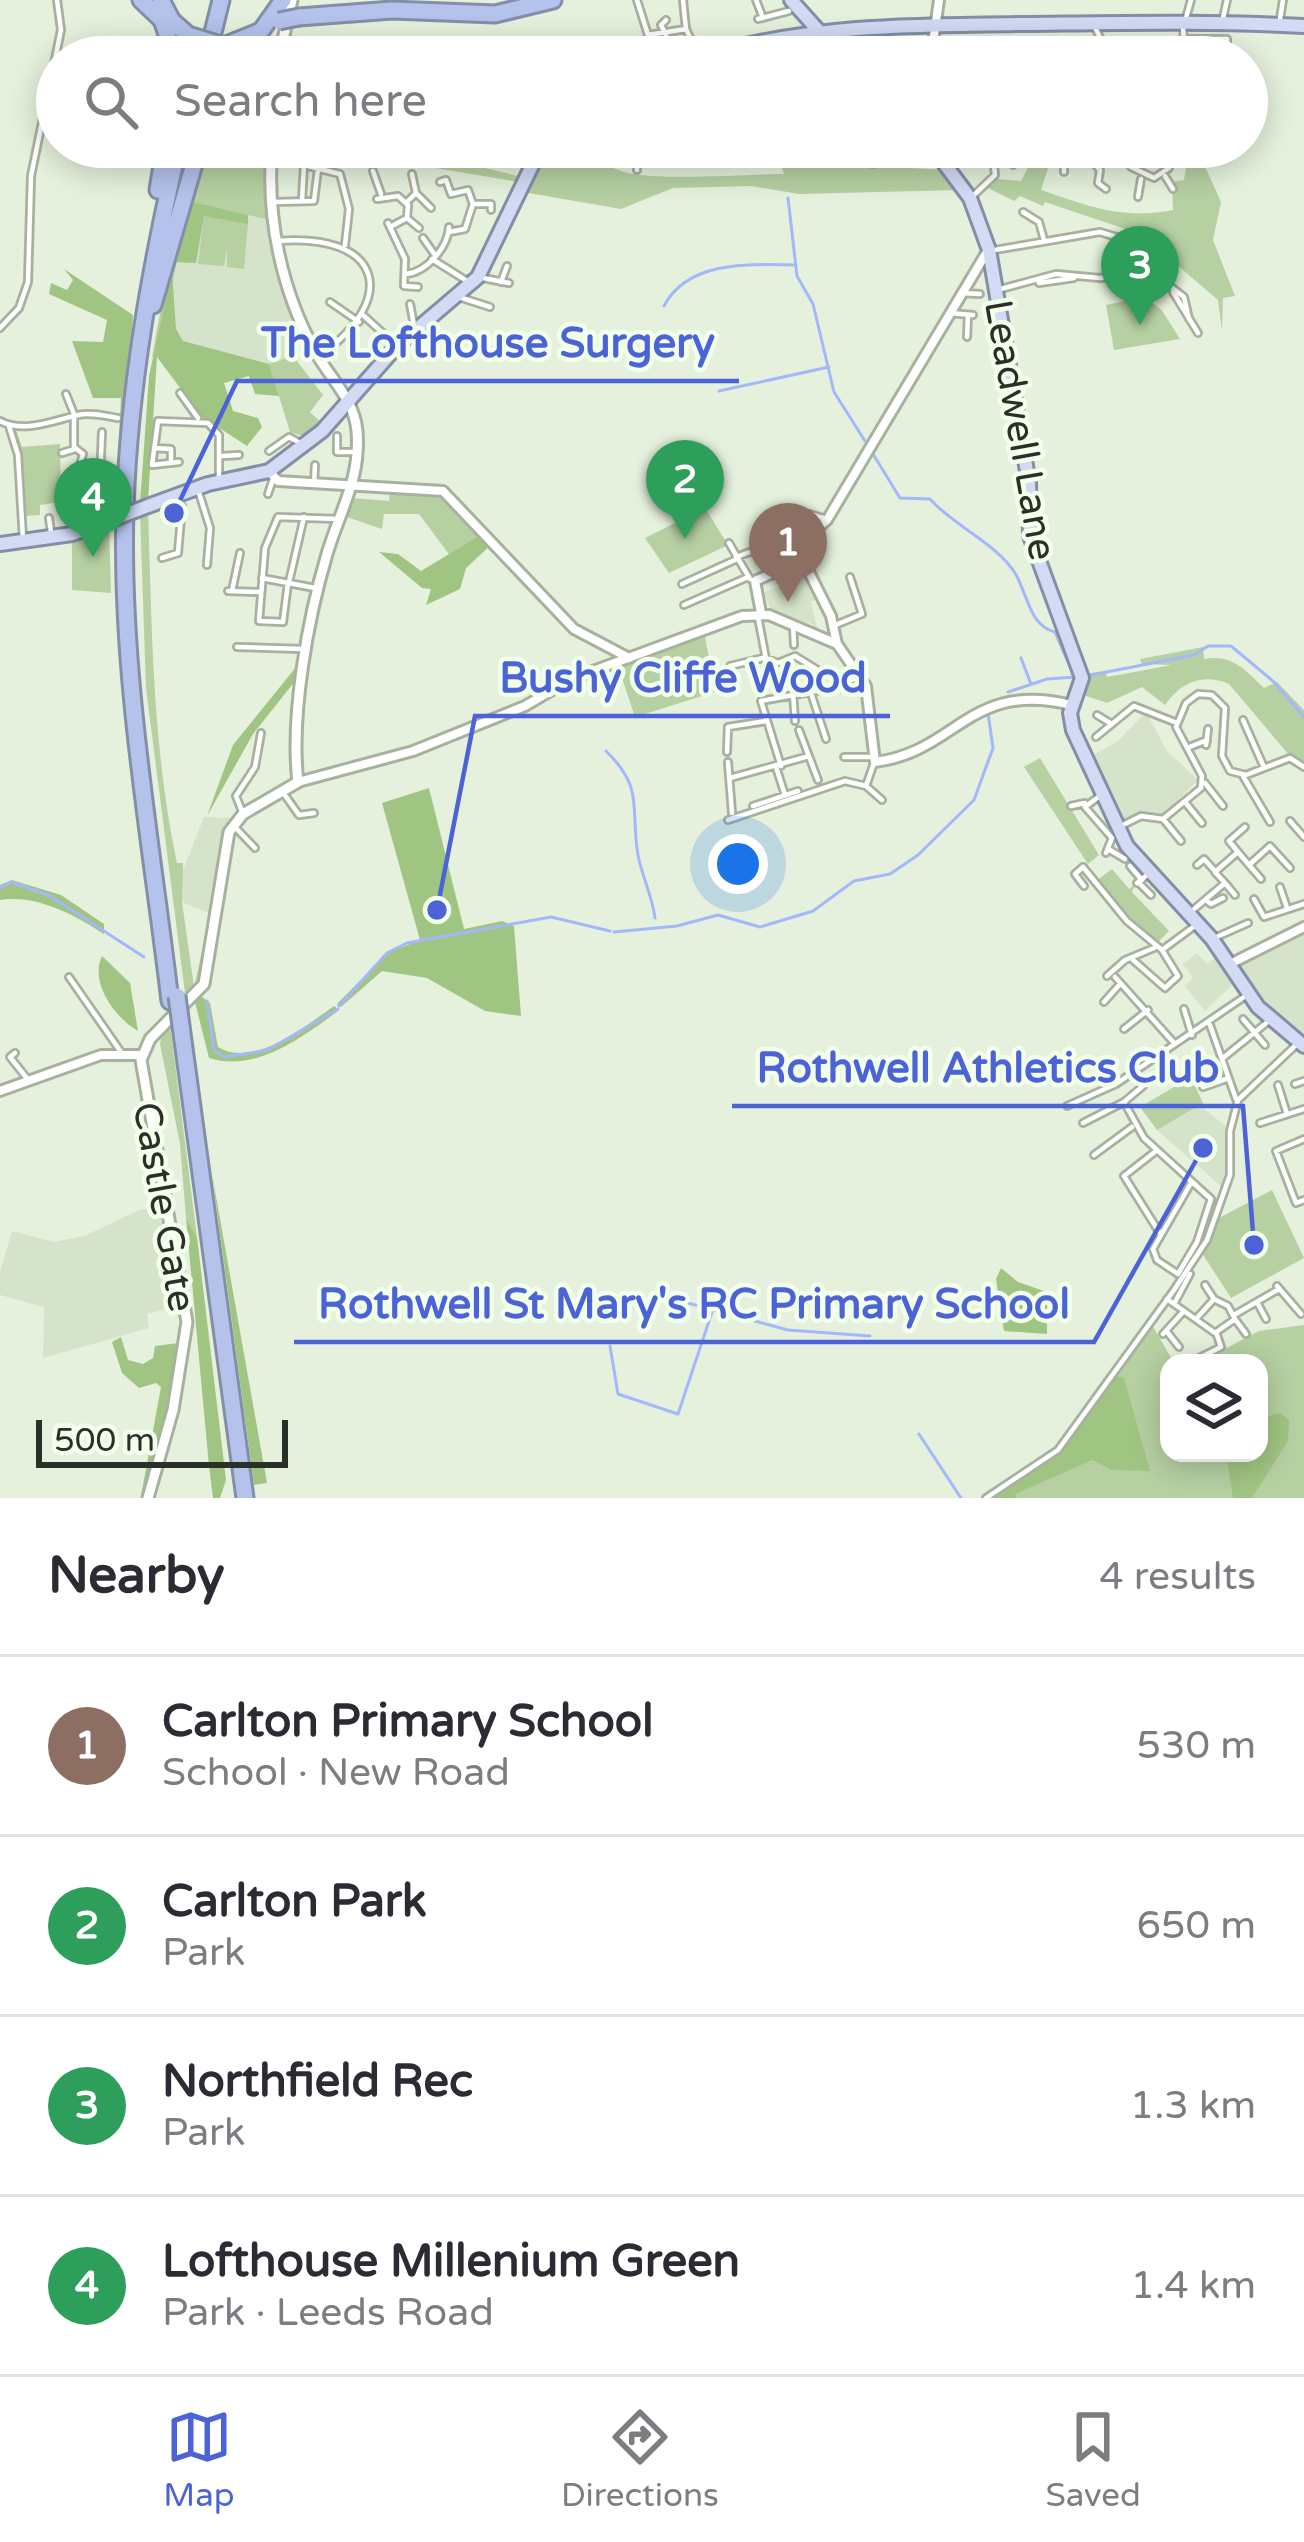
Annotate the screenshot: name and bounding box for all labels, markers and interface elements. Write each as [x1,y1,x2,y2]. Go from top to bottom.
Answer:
search box [36,36,1268,168]
icon: search [78,69,144,135]
text: Search here [174,75,427,129]
pin: 3 [1101,226,1179,325]
street label: Leadwell Lane [974,296,1066,564]
callout: The Lofthouse Surgery [237,303,739,381]
text: The Lofthouse Surgery [260,318,715,369]
pin: 2 [646,440,724,539]
pin: 4 [54,458,132,557]
pin: 1 [749,503,827,602]
callout: Bushy Cliffe Wood [475,638,890,716]
text: Bushy Cliffe Wood [499,653,867,704]
your location [708,834,768,894]
callout: Rothwell Athletics Club [732,1028,1243,1106]
text: Rothwell Athletics Club [756,1043,1220,1094]
street label: Castle Gate [122,1098,206,1316]
callout: Rothwell St Mary's RC Primary School [294,1264,1094,1342]
text: Rothwell St Mary's RC Primary School [318,1279,1070,1330]
map controls [1160,1354,1268,1462]
button: layers [1160,1354,1268,1462]
scale bar [36,1414,288,1467]
text: 500 m [54,1421,155,1460]
text: Nearby [48,1545,225,1607]
text: 4 results [1099,1553,1256,1600]
text: Carlton Primary School [162,1695,653,1749]
text: 1 [75,1722,99,1769]
text: 530 m [1137,1722,1256,1769]
text: School · New Road [162,1749,510,1796]
text: Carlton Park [162,1875,426,1929]
text: 2 [75,1902,99,1949]
text: 650 m [1137,1902,1256,1949]
text: Park [162,1929,245,1976]
text: Northfield Rec [162,2055,473,2109]
text: 3 [75,2082,99,2129]
text: 1.3 km [1130,2082,1256,2129]
text: Park [162,2109,245,2156]
text: Lofthouse Millenium Green [162,2235,740,2289]
text: 4 [75,2262,99,2309]
text: 1.4 km [1130,2262,1256,2309]
text: Park · Leeds Road [162,2289,494,2336]
tab: Map [163,2404,235,2515]
tab: Directions [561,2404,719,2515]
tab: Saved [1045,2404,1141,2515]

